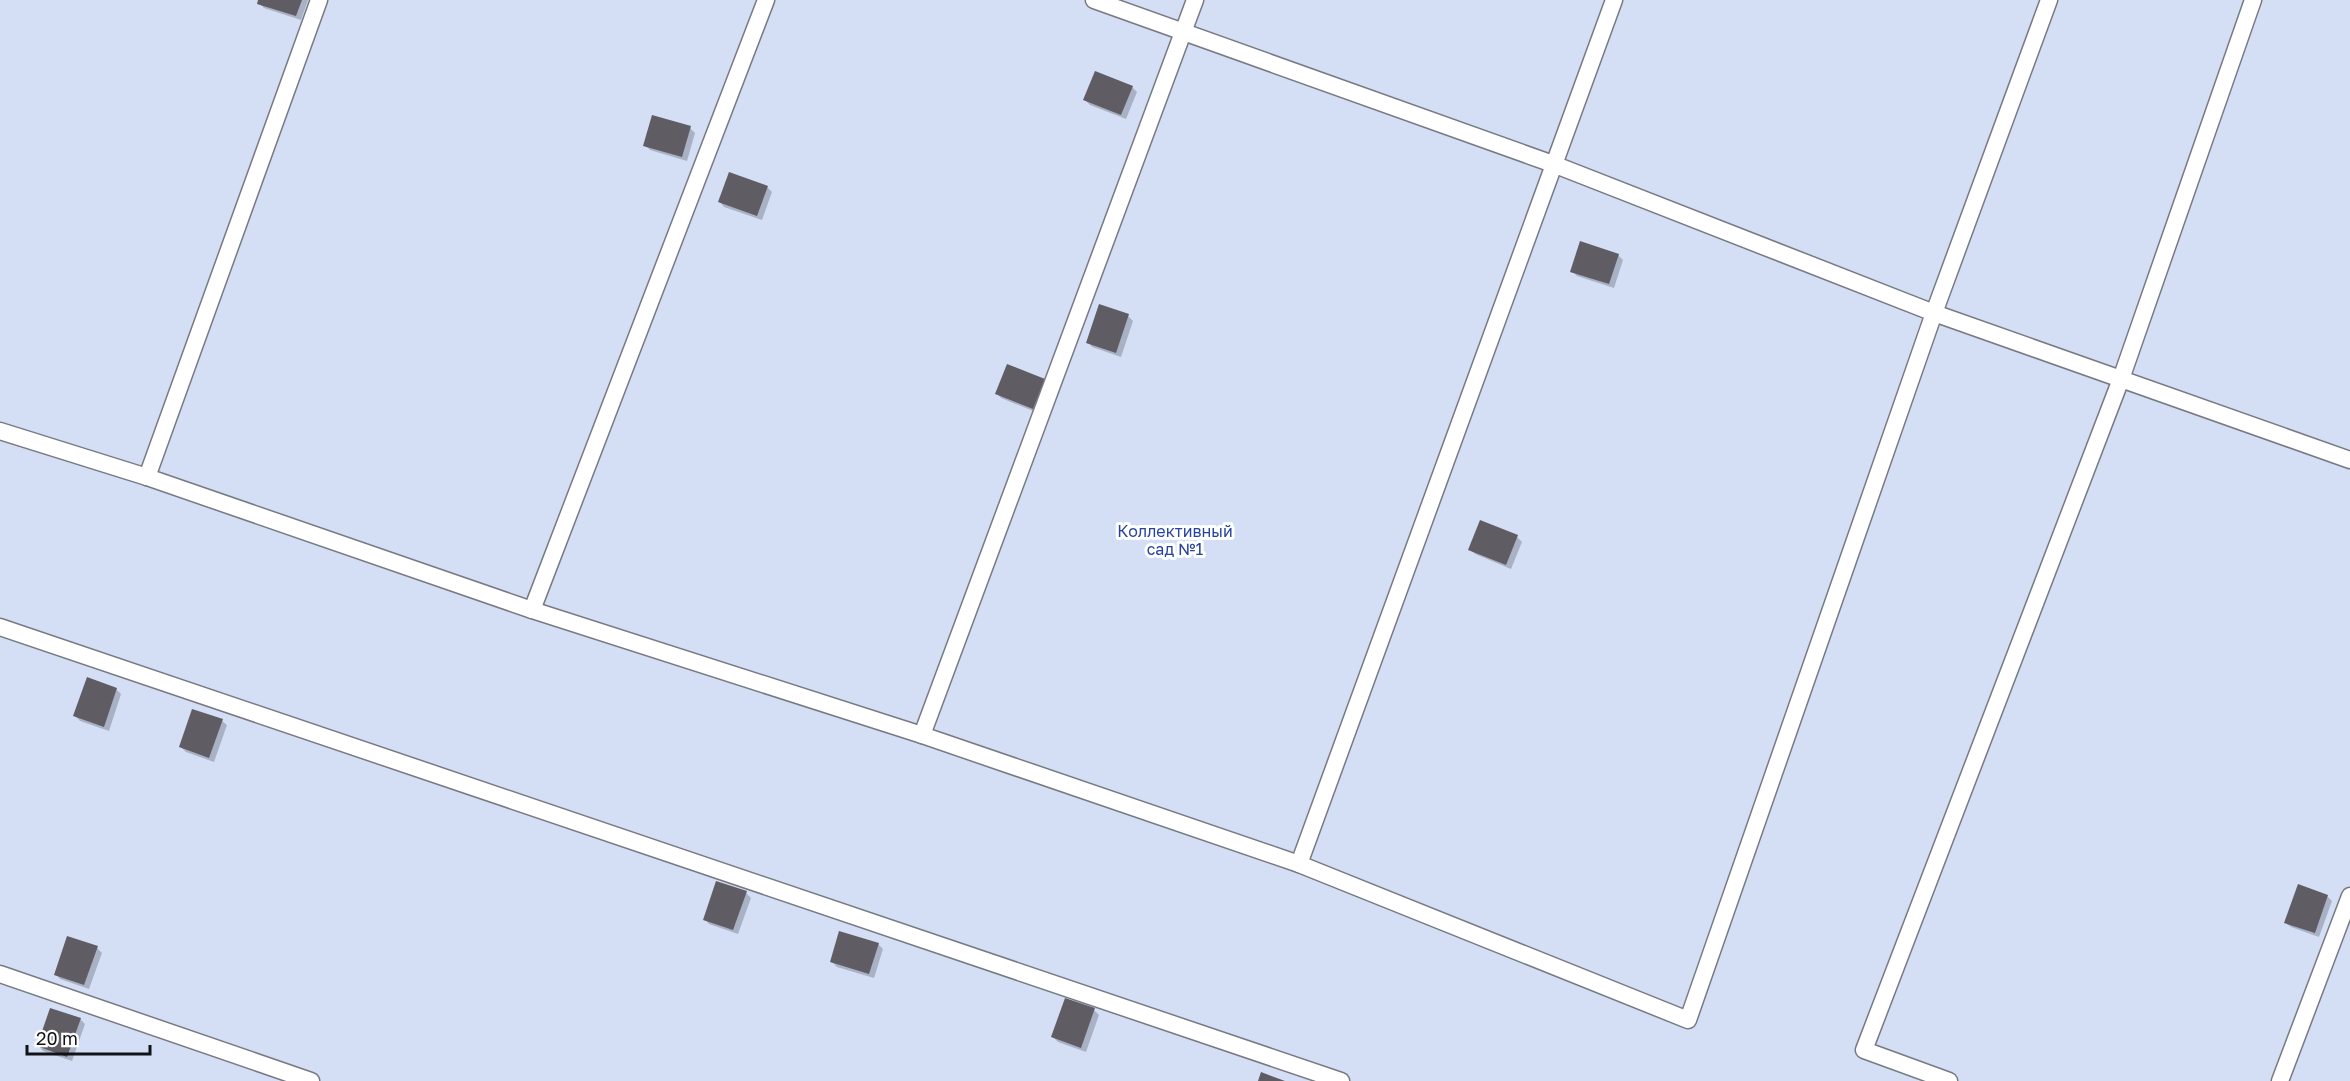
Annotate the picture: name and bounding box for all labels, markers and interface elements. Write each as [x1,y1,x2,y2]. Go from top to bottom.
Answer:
park label: Коллективный сад №1 [1117,521,1233,559]
scale bar [27,1018,150,1056]
text: 20 m [36,1027,78,1049]

